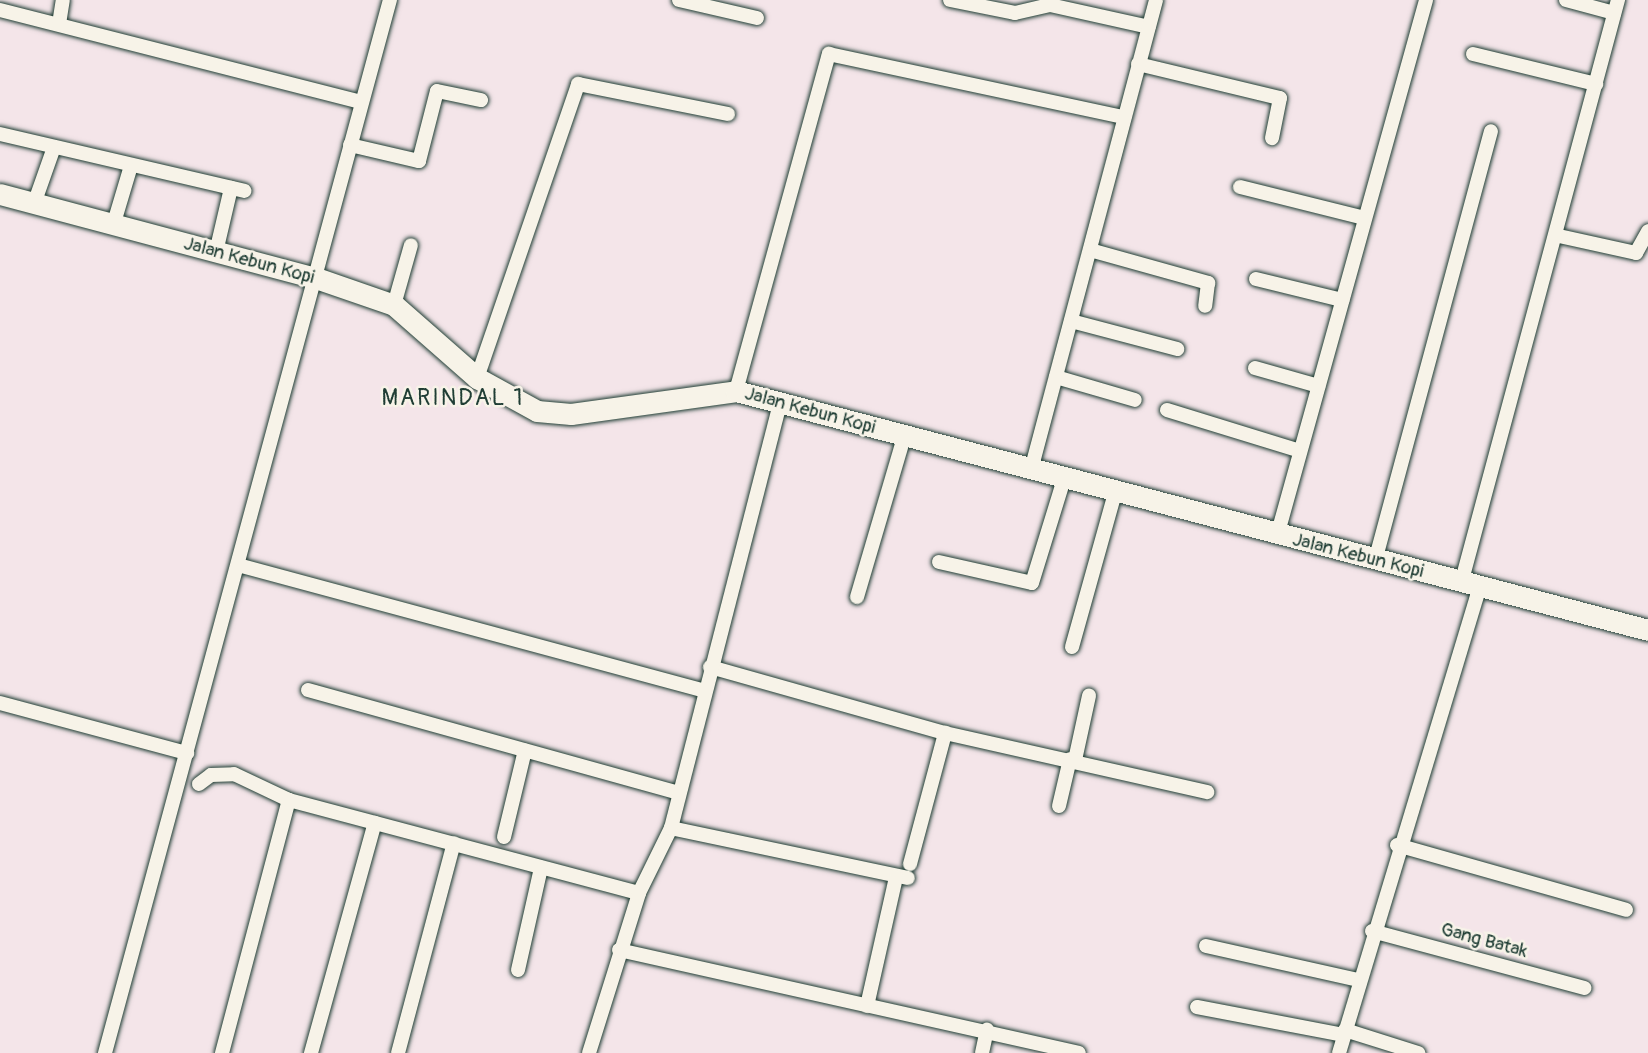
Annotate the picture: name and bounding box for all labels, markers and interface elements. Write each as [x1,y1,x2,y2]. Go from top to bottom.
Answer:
street label: Jalan Kebun Kopi [181,233,317,289]
street label: Jalan Kebun Kopi [742,383,878,439]
district label: MARINDAL 1 [383,384,523,412]
street label: Jalan Kebun Kopi [1290,529,1426,583]
street label: Gang Batak [1438,919,1530,963]

